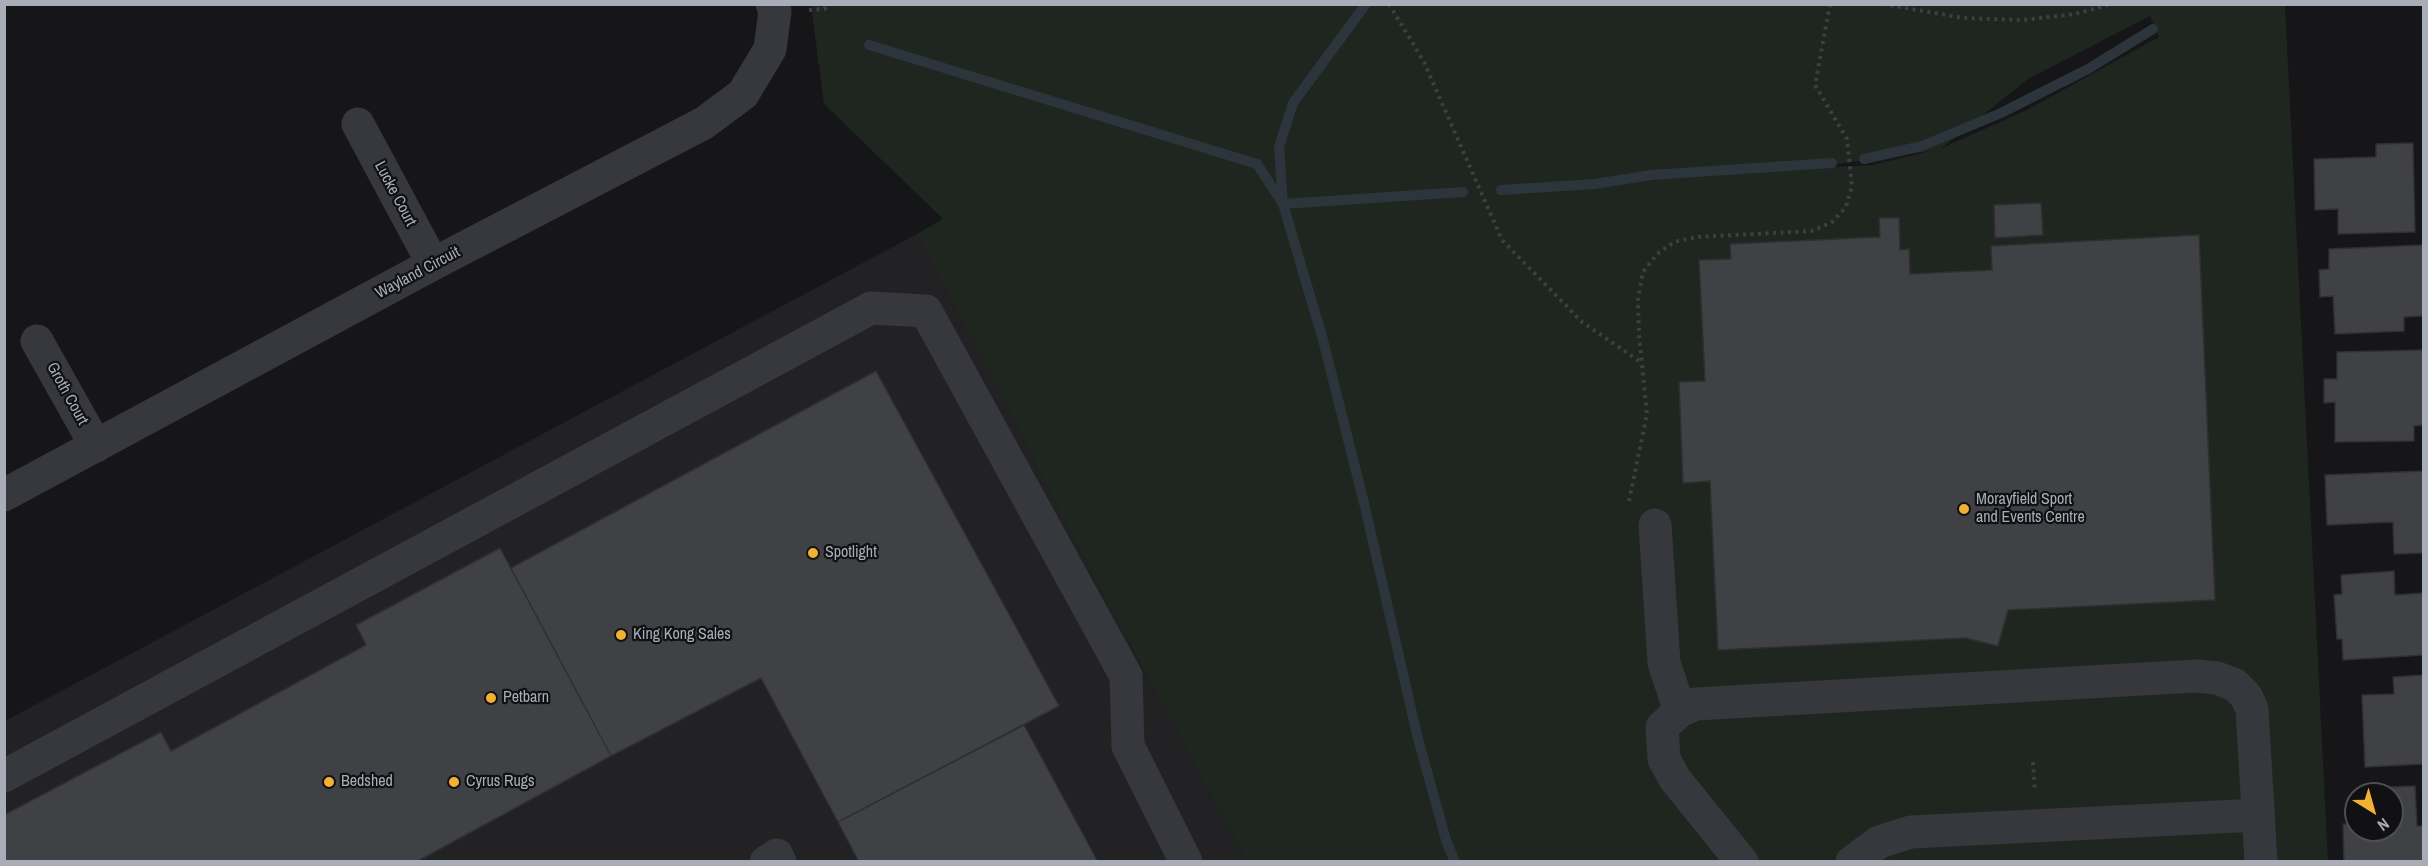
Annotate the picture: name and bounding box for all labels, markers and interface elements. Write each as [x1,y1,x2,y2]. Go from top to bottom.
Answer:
street label: Lucke Court [370,158,420,230]
street label: Wayland Circuit [373,243,463,303]
street label: Groth Court [42,359,92,429]
place label: Morayfield Sport and Events Centre [1976,490,2085,528]
marker: Morayfield Sport and Events Centre [1957,502,1971,516]
place label: Spotlight [825,543,877,563]
marker: Spotlight [806,546,820,560]
place label: King Kong Sales [633,625,731,645]
marker: King Kong Sales [614,628,628,642]
place label: Petbarn [503,688,549,708]
marker: Petbarn [484,691,498,705]
place label: Bedshed [341,772,393,792]
place label: Cyrus Rugs [466,772,535,792]
marker: Bedshed [322,775,336,789]
marker: Cyrus Rugs [447,775,461,789]
north arrow [2344,782,2404,842]
text: N [2373,813,2394,836]

